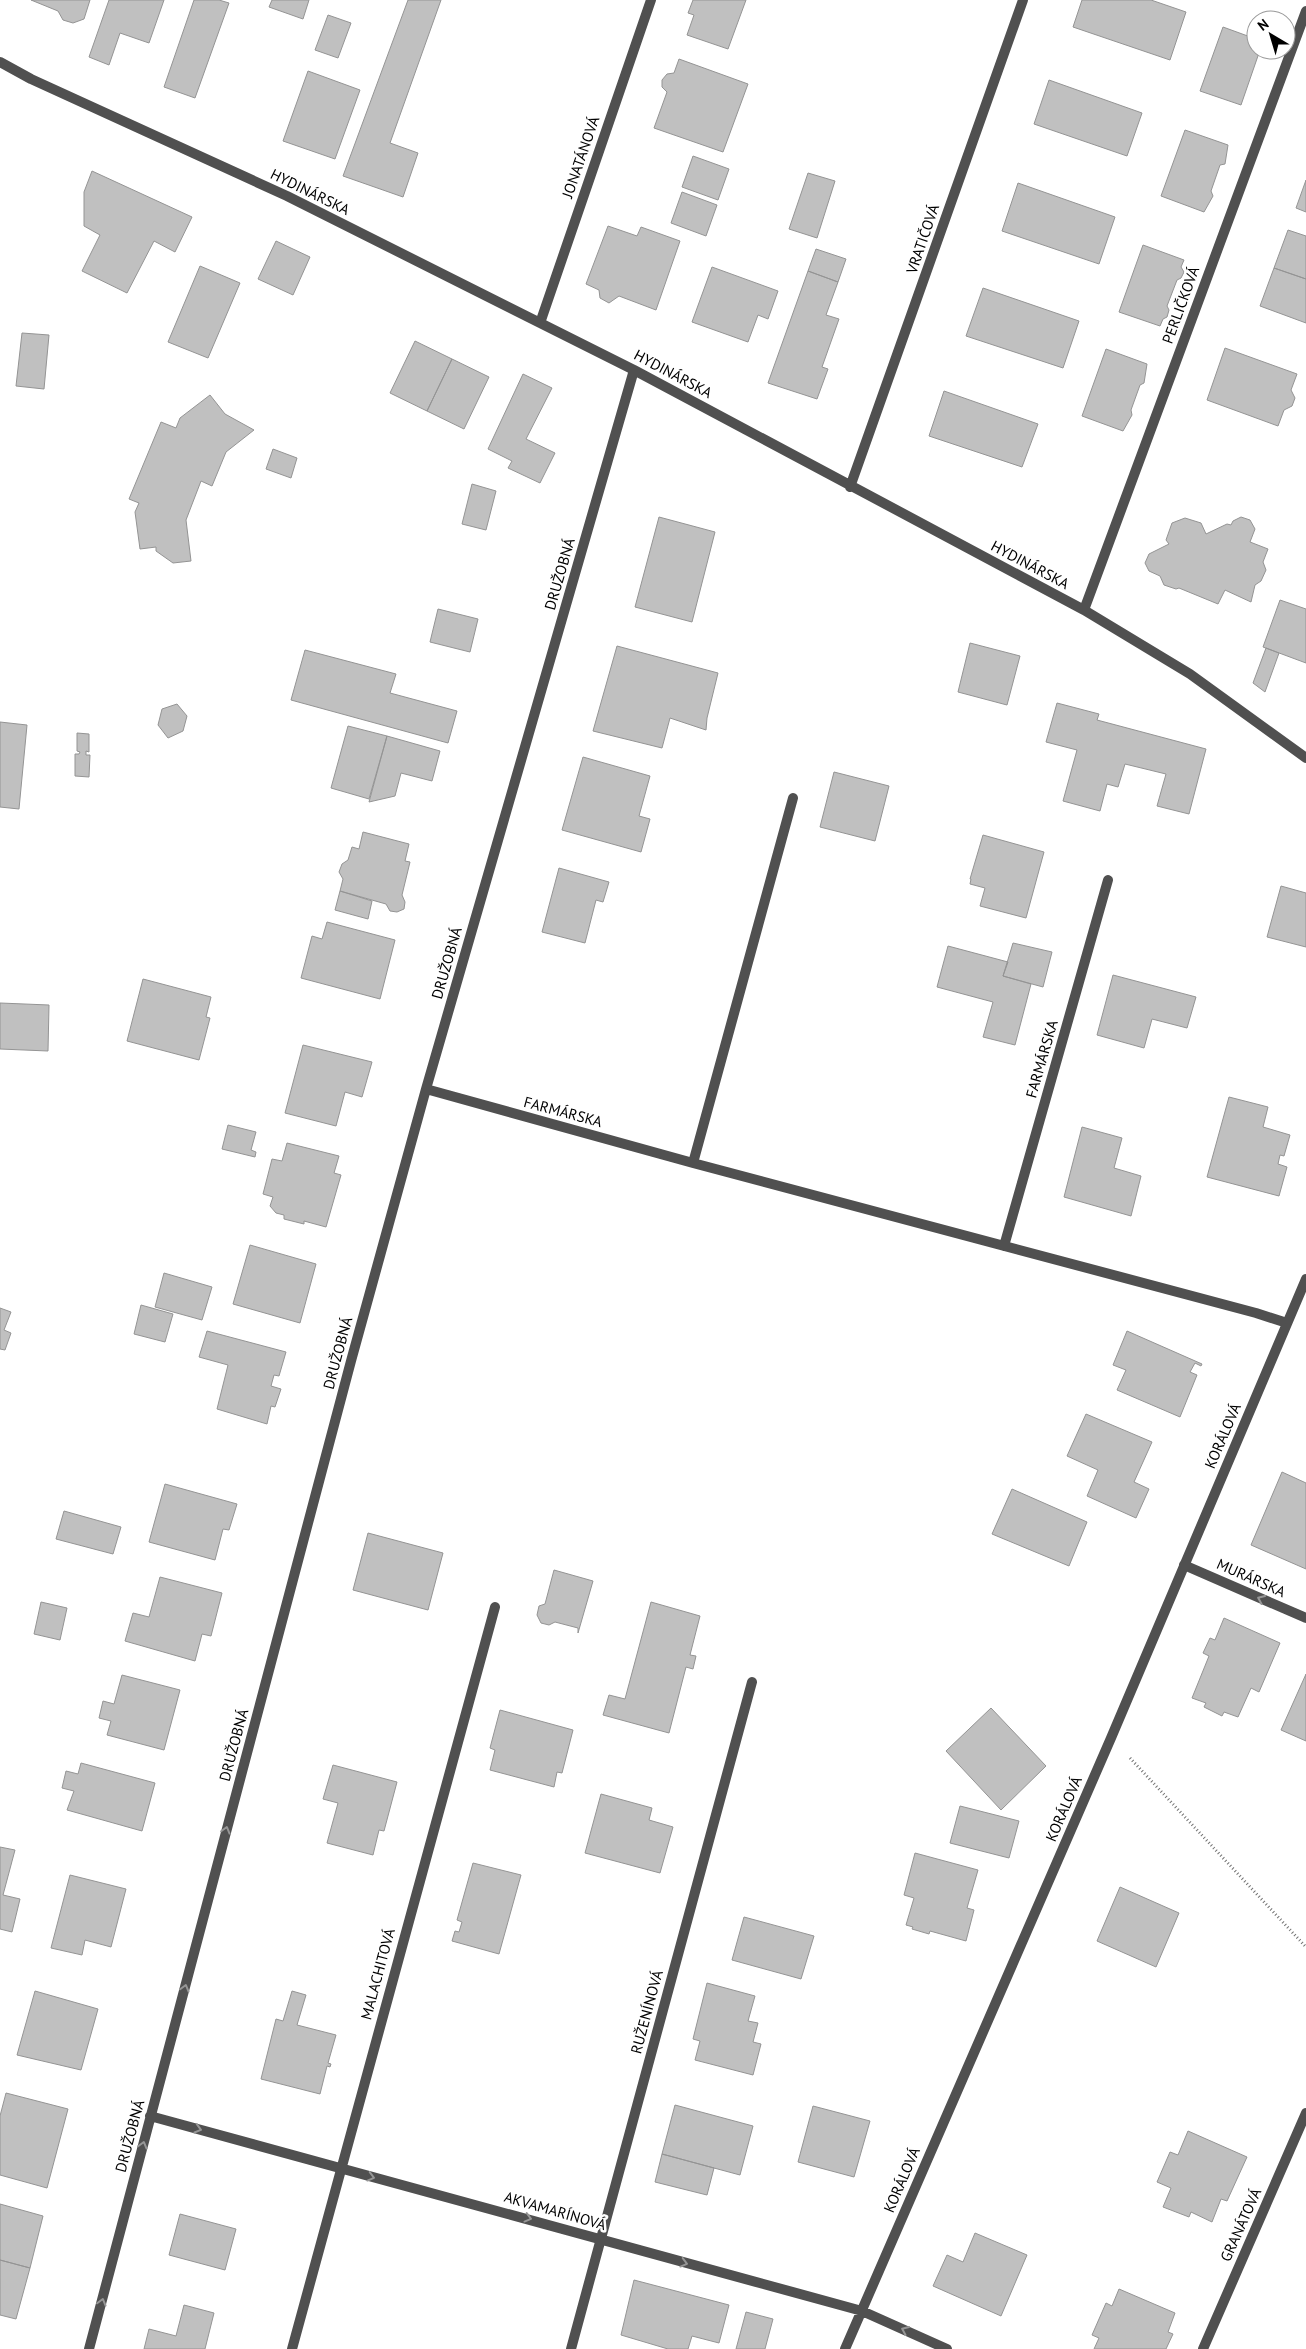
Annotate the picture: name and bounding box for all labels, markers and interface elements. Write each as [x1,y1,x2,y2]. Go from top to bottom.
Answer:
north arrow [1246,10,1296,60]
text: N [1254,15,1272,35]
street label: JONATÁNOVÁ [557,113,603,201]
street label: HYDINÁRSKA [267,164,353,219]
street label: VRATIČOVÁ [901,201,943,277]
street label: PERLIČKOVÁ [1158,263,1203,346]
street label: HYDINÁRSKA [631,345,716,402]
street label: DRUŽOBNÁ [540,535,579,612]
street label: HYDINÁRSKA [988,536,1073,593]
street label: DRUŽOBNÁ [427,924,466,1001]
street label: FARMÁRSKA [1021,1017,1062,1100]
street label: FARMÁRSKA [522,1092,605,1131]
street label: DRUŽOBNÁ [319,1314,356,1391]
street label: KORÁLOVÁ [1200,1400,1245,1471]
street label: MURÁRSKA [1214,1554,1289,1601]
one-way arrow [1257,1594,1266,1605]
street label: DRUŽOBNÁ [215,1706,252,1783]
street label: KORÁLOVÁ [1041,1773,1086,1844]
one-way arrow [221,1827,231,1835]
street label: MALACHITOVÁ [356,1926,399,2022]
street label: RUŽENÍNOVÁ [626,1968,667,2056]
one-way arrow [179,1984,189,1992]
street label: DRUŽOBNÁ [111,2097,148,2174]
one-way arrow [193,2123,201,2133]
one-way arrow [137,2140,148,2149]
street label: KORÁLOVÁ [879,2144,924,2215]
one-way arrow [366,2171,375,2181]
street label: GRANÁTOVÁ [1216,2185,1265,2264]
street label: AKVAMARÍNOVÁ [502,2187,608,2234]
one-way arrow [524,2213,532,2223]
one-way arrow [680,2258,688,2268]
one-way arrow [96,2297,107,2306]
one-way arrow [901,2325,910,2336]

